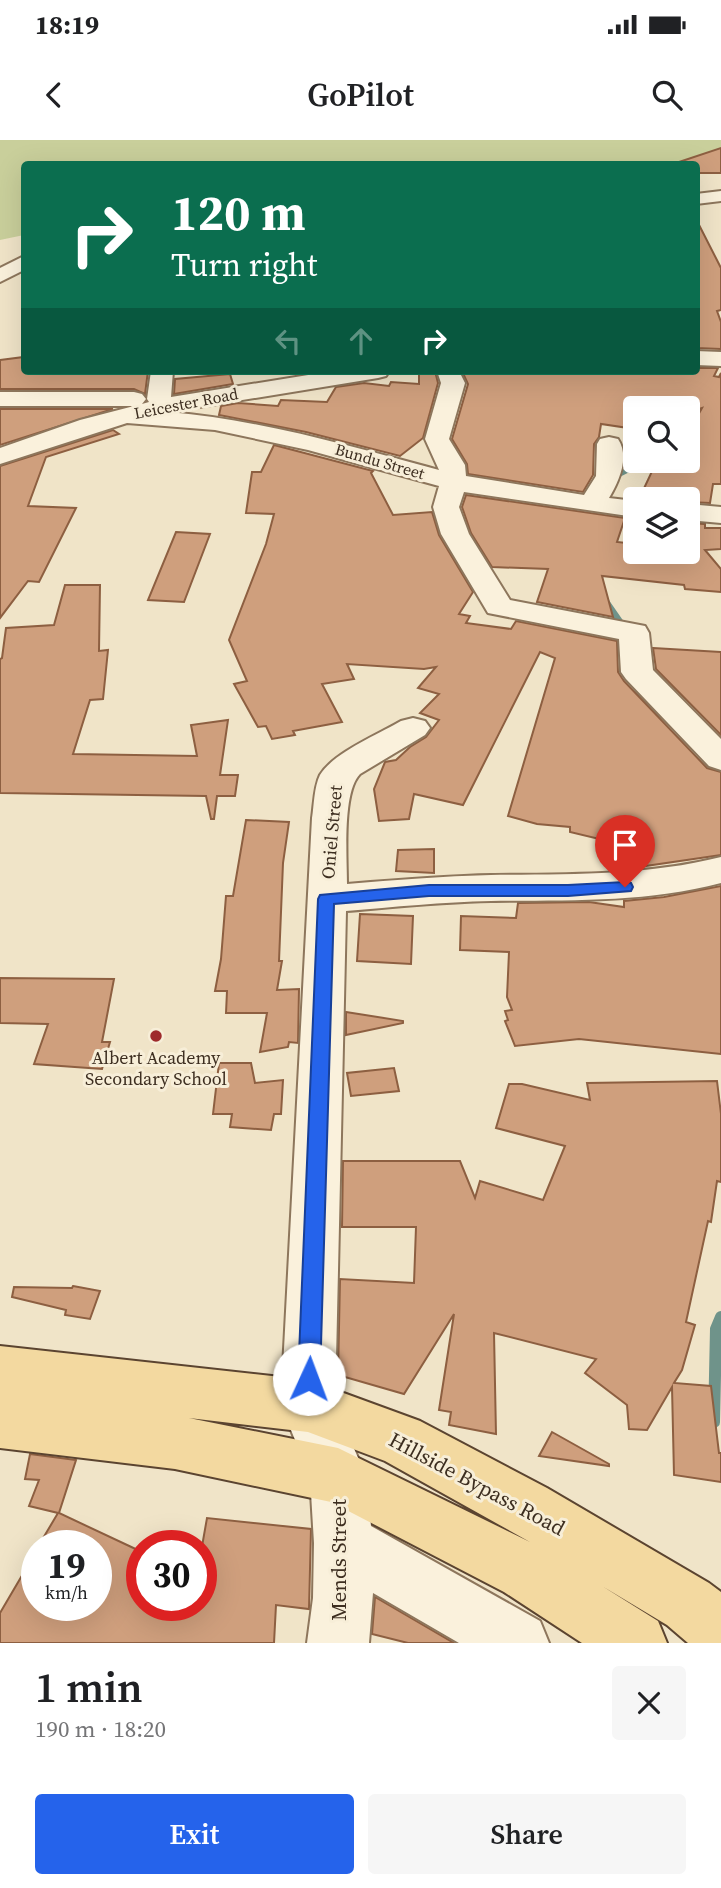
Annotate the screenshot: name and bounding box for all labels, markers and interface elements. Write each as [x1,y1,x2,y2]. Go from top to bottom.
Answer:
text: 18:19 [35,7,99,43]
text: GoPilot [307,73,414,117]
icon: back [35,76,73,114]
icon: search [648,76,686,114]
text: 120 m [171,179,306,246]
icon: right [56,189,147,280]
text: Turn right [171,243,317,287]
icon: left [269,322,307,360]
icon: ahead [342,322,380,360]
icon: right [415,322,453,360]
street label: Leicester Road [132,382,240,424]
map controls [623,396,700,564]
button: search [623,396,700,473]
street label: Bundu Street [333,438,428,484]
button: layers [623,487,700,564]
street label: Oniel Street [315,784,348,880]
pin [595,815,655,887]
icon: arrive [606,826,644,864]
marker: Albert Academy Secondary School [148,1028,164,1044]
place label: Albert Academy Secondary School [85,1045,227,1091]
position arrow [272,1342,346,1416]
street label: Hillside Bypass Road [384,1425,570,1542]
street label: Mends Street [324,1499,353,1621]
speed limit sign: 30 [126,1530,217,1621]
text: 19 [48,1542,85,1590]
text: km/h [45,1580,88,1605]
text: 1 min [35,1658,143,1716]
button: close [612,1666,686,1740]
text: 190 m · 18:20 [35,1713,166,1745]
button: Exit [35,1794,354,1874]
button: Share [368,1794,686,1874]

